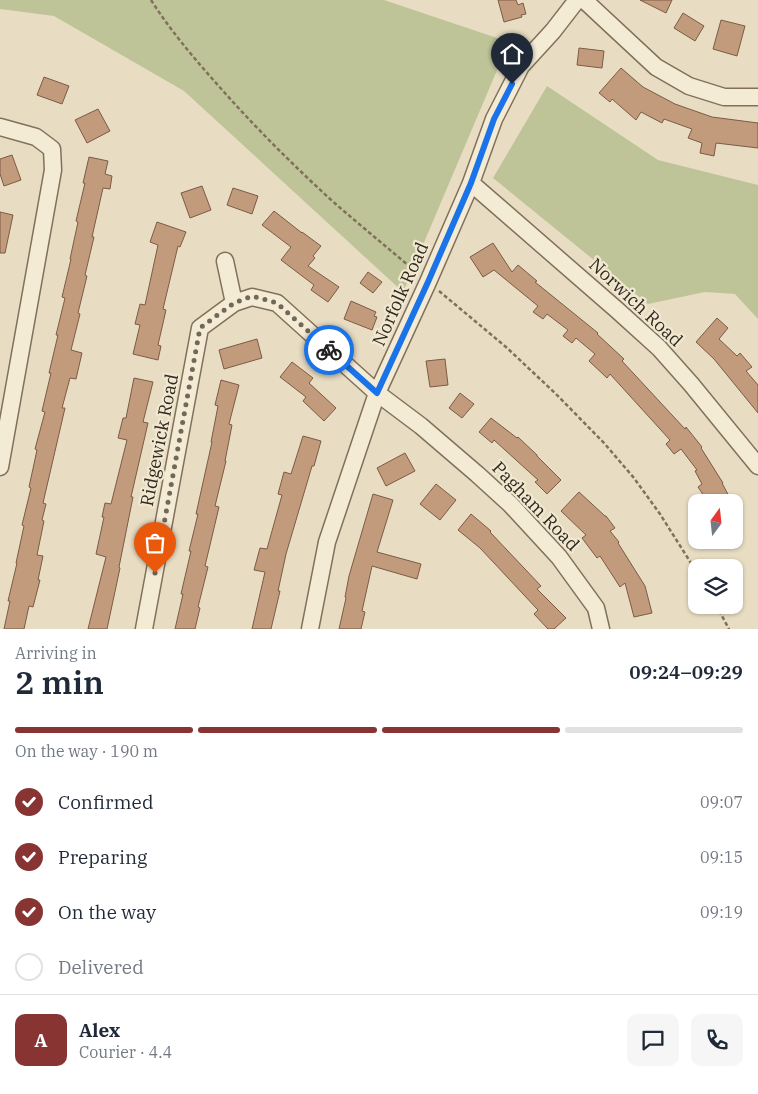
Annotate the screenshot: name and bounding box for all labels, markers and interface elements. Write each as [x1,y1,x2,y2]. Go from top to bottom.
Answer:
pin [491,33,533,84]
icon: home [498,40,526,68]
street label: Norfolk Road [367,238,433,350]
street label: Norwich Road [584,253,688,351]
courier [304,325,354,375]
icon: bike [315,336,343,364]
street label: Ridgewick Road [135,372,183,508]
street label: Pagham Road [487,456,585,556]
north arrow [688,494,742,549]
map controls [688,494,743,614]
pin [134,522,176,573]
icon: bag [141,529,169,557]
button: layers [688,559,743,614]
text: Arriving in [15,643,97,663]
text: 09:24–09:29 [629,660,743,684]
text: 2 min [15,661,104,703]
text: On the way · 190 m [15,741,158,761]
icon: check [15,788,43,816]
text: Confirmed [58,790,153,814]
text: 09:07 [700,792,743,812]
icon: check [15,843,43,871]
text: Preparing [58,845,147,869]
text: 09:15 [700,847,743,867]
icon: check [15,898,43,926]
text: On the way [58,900,156,924]
text: 09:19 [700,902,743,922]
text: Delivered [58,955,144,979]
button: chat [627,1014,679,1066]
button: phone [691,1014,743,1066]
text: Alex [79,1018,120,1042]
text: A [34,1028,48,1052]
text: Courier · 4.4 [79,1042,172,1062]

